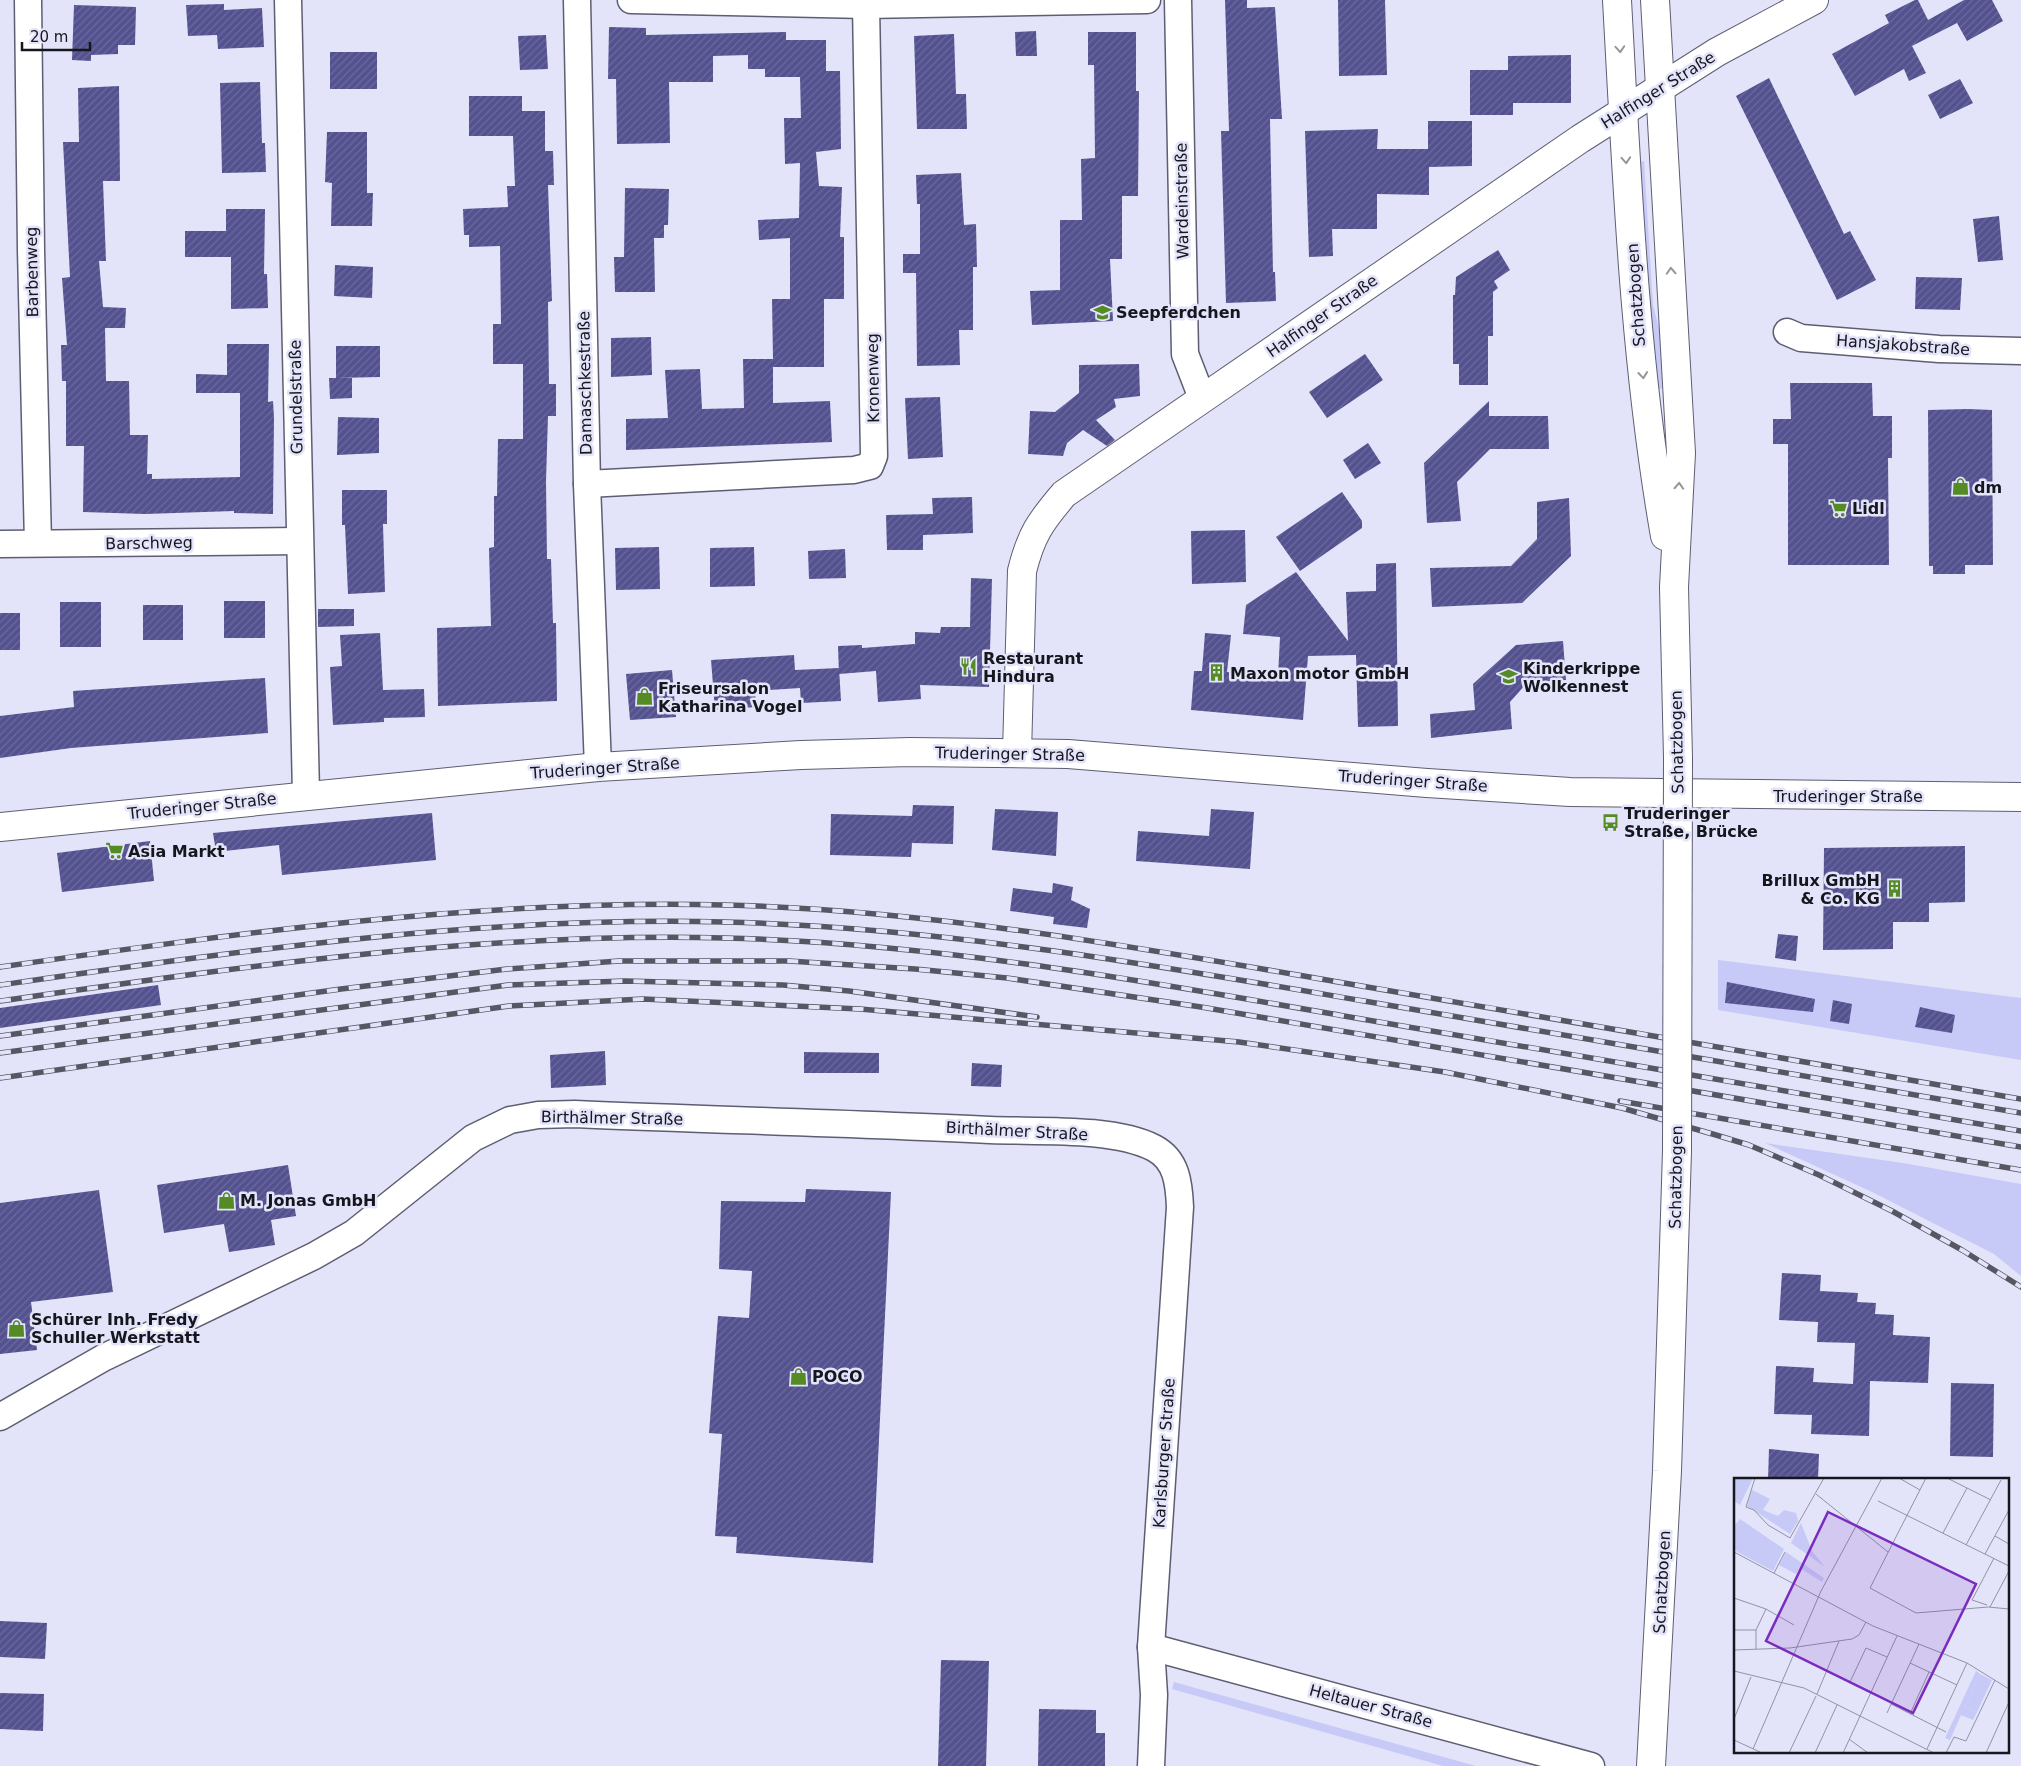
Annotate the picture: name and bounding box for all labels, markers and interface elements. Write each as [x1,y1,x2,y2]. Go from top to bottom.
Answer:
scale bar [22,20,90,52]
text: 20 m [30,28,68,46]
one-way arrow [1614,45,1625,53]
street label: Halfinger Straße [1597,47,1719,133]
street label: Wardeinstraße [1171,143,1193,259]
one-way arrow [1621,156,1632,164]
street label: Barbenweg [22,227,42,317]
street label: Schatzbogen [1623,243,1649,347]
one-way arrow [1665,267,1676,275]
street label: Halfinger Straße [1263,271,1381,361]
school or university icon: Seepferdchen [1092,302,1112,322]
place label: Seepferdchen [1116,303,1241,322]
street label: Damaschkestraße [574,311,596,455]
street label: Hansjakobstraße [1835,331,1971,359]
street label: Kronenweg [863,333,883,423]
street label: Grundelstraße [286,340,306,454]
one-way arrow [1637,371,1648,379]
shop icon: dm [1950,477,1970,497]
place label: dm [1974,478,2002,497]
one-way arrow [1673,482,1684,490]
supermarket icon: Lidl [1828,498,1848,518]
place label: Lidl [1852,499,1885,518]
street label: Barschweg [105,533,193,553]
place label: Restaurant Hindura [983,649,1084,686]
restaurant icon: Restaurant Hindura [959,657,979,677]
place label: Kinderkrippe Wolkennest [1523,659,1640,696]
building icon: Maxon motor GmbH [1206,663,1226,683]
place label: Maxon motor GmbH [1230,664,1409,683]
school or university icon: Kinderkrippe Wolkennest [1499,667,1519,687]
place label: Friseursalon Katharina Vogel [658,679,802,716]
shop icon: Friseursalon Katharina Vogel [634,687,654,707]
street label: Schatzbogen [1667,690,1687,794]
street label: Truderinger Straße [934,743,1085,765]
street label: Truderinger Straße [529,753,680,783]
street label: Truderinger Straße [1337,766,1488,796]
street label: Truderinger Straße [1772,787,1923,806]
street label: Truderinger Straße [126,789,277,823]
place label: Truderinger Straße, Brücke [1624,804,1758,841]
bus stop icon: Truderinger Straße, Brücke [1600,812,1620,832]
supermarket icon: Asia Markt [104,841,124,861]
place label: Asia Markt [128,842,225,861]
place label: Brillux GmbH & Co. KG [1762,871,1880,908]
building icon: Brillux GmbH & Co. KG [1884,879,1904,899]
street label: Birthälmer Straße [541,1107,683,1129]
street label: Birthälmer Straße [945,1118,1089,1144]
street label: Schatzbogen [1666,1125,1686,1229]
shop icon: M. Jonas GmbH [216,1190,236,1210]
place label: M. Jonas GmbH [240,1191,376,1210]
place label: Schürer Inh. Fredy Schuller Werkstatt [31,1310,200,1347]
shop icon: Schürer Inh. Fredy Schuller Werkstatt [7,1318,27,1338]
shop icon: POCO [788,1366,808,1386]
place label: POCO [812,1367,863,1386]
street label: Karlsburger Straße [1149,1377,1179,1529]
inset map [1734,1478,2008,1754]
street label: Schatzbogen [1650,1530,1674,1634]
street label: Heltauer Straße [1307,1680,1435,1732]

